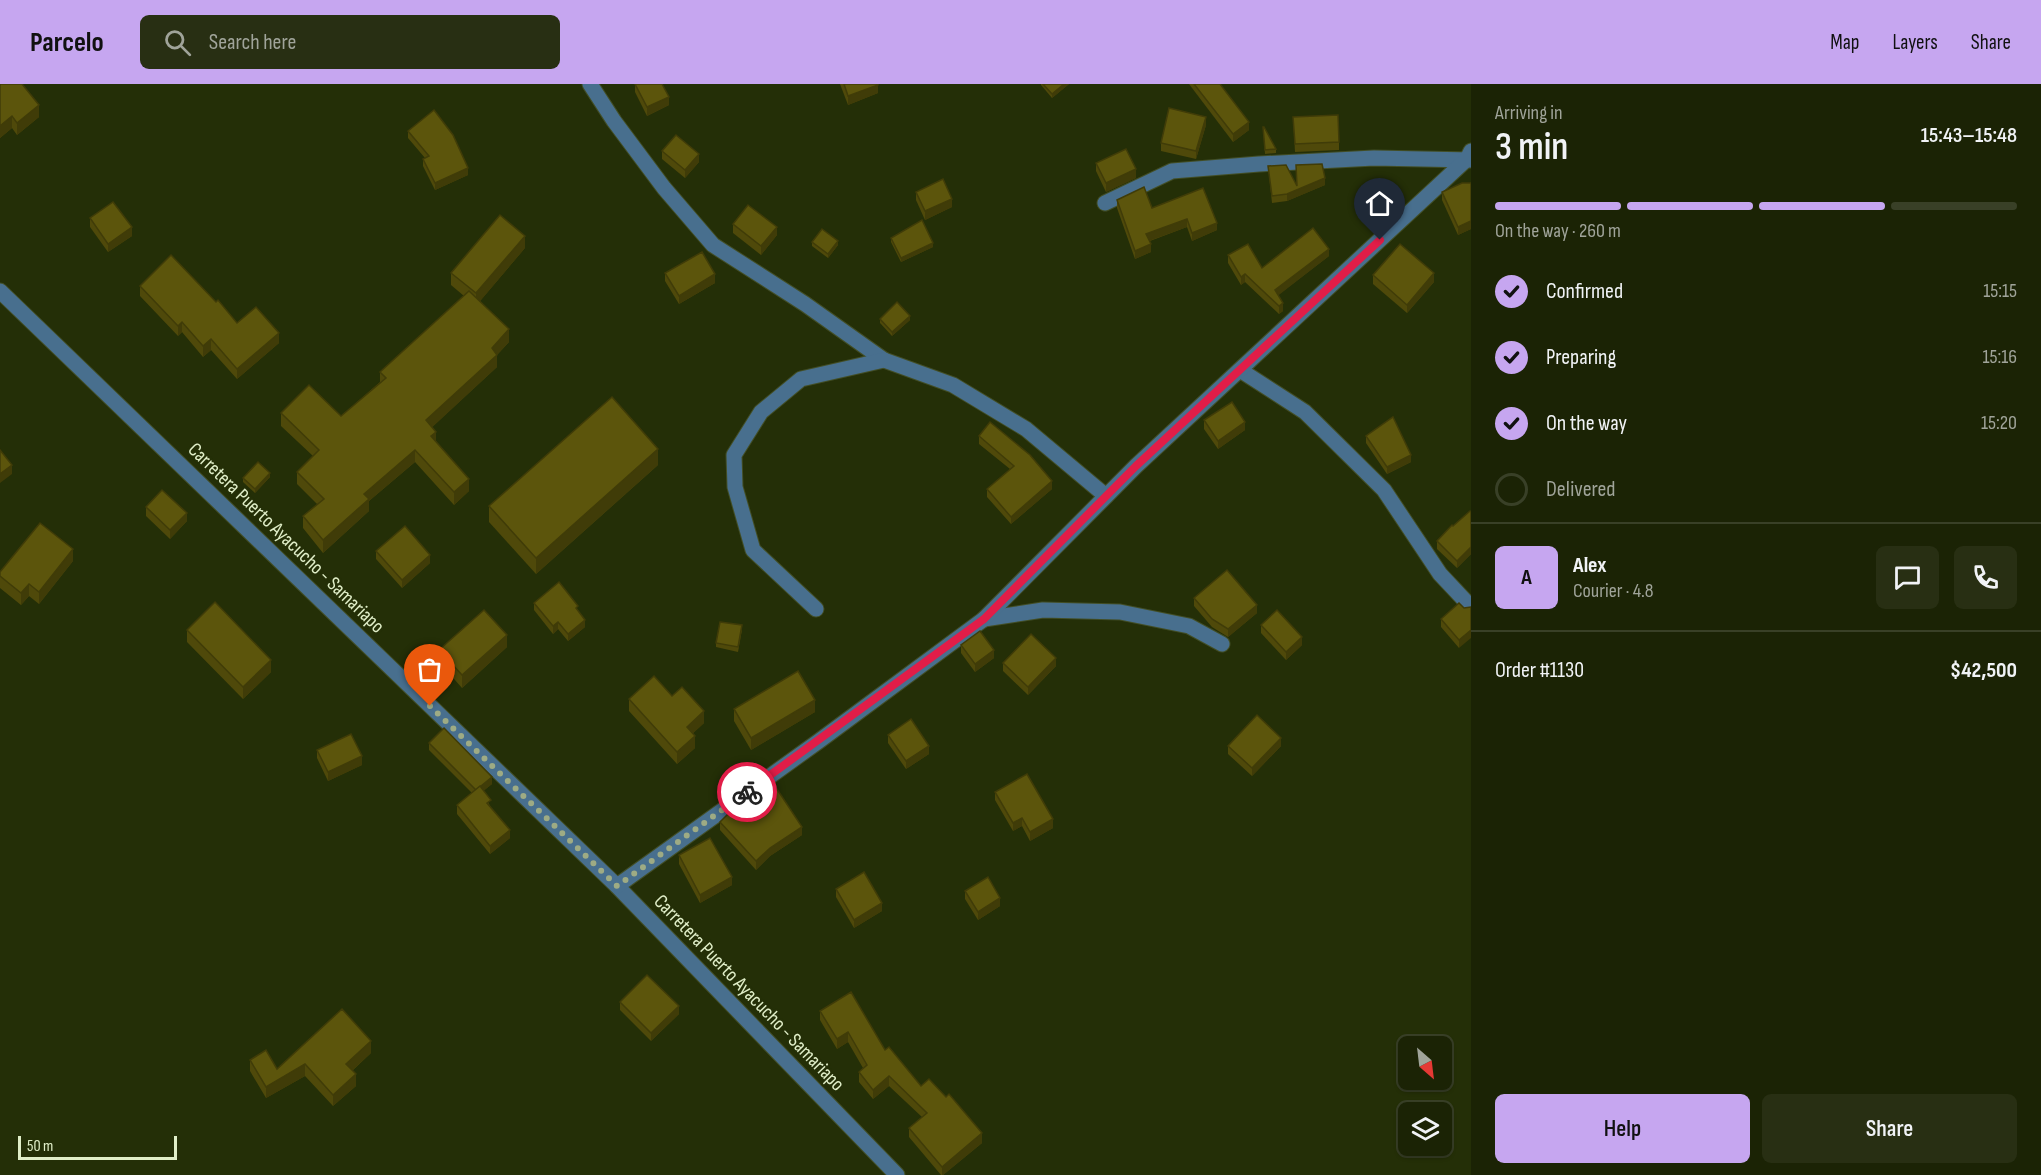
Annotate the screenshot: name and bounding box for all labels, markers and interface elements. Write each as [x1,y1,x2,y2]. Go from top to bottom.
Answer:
search box [140,15,560,69]
text: Parcelo [30,26,104,59]
icon: search [161,26,194,59]
text: Search here [209,29,296,56]
text: Map [1830,30,1859,55]
text: Layers [1892,30,1938,55]
text: Share [1971,30,2011,55]
text: Arriving in [1495,101,1563,125]
text: 15:43–15:48 [1921,122,2017,149]
text: 3 min [1495,124,1568,171]
pin [1354,178,1405,240]
icon: home [1363,187,1396,220]
text: On the way · 260 m [1495,219,1621,243]
icon: check [1495,275,1528,308]
text: Confirmed [1546,278,1623,305]
text: 15:15 [1983,279,2017,303]
icon: check [1495,341,1528,374]
text: Preparing [1546,344,1616,371]
text: 15:16 [1982,345,2017,369]
icon: check [1495,407,1528,440]
text: On the way [1546,410,1627,437]
text: 15:20 [1981,411,2017,435]
street label: Carretera Puerto Ayacucho - Samariapo [183,438,389,638]
text: Delivered [1546,476,1615,503]
button: chat [1876,546,1939,609]
button: phone [1954,546,2017,609]
text: Alex [1573,552,1606,579]
text: A [1521,564,1532,591]
text: Courier · 4.8 [1573,579,1654,603]
pin [404,644,455,706]
icon: bag [413,653,446,686]
text: Order #1130 [1495,657,1584,684]
text: $42,500 [1950,657,2017,684]
courier [717,762,777,822]
icon: bike [731,776,764,809]
street label: Carretera Puerto Ayacucho - Samariapo [649,890,849,1096]
north arrow [1398,1036,1452,1090]
map controls [1398,1036,1452,1156]
button: Help [1495,1094,1750,1163]
button: Share [1762,1094,2017,1163]
button: layers [1398,1102,1452,1156]
scale bar [18,1133,177,1160]
text: 50 m [27,1137,53,1156]

